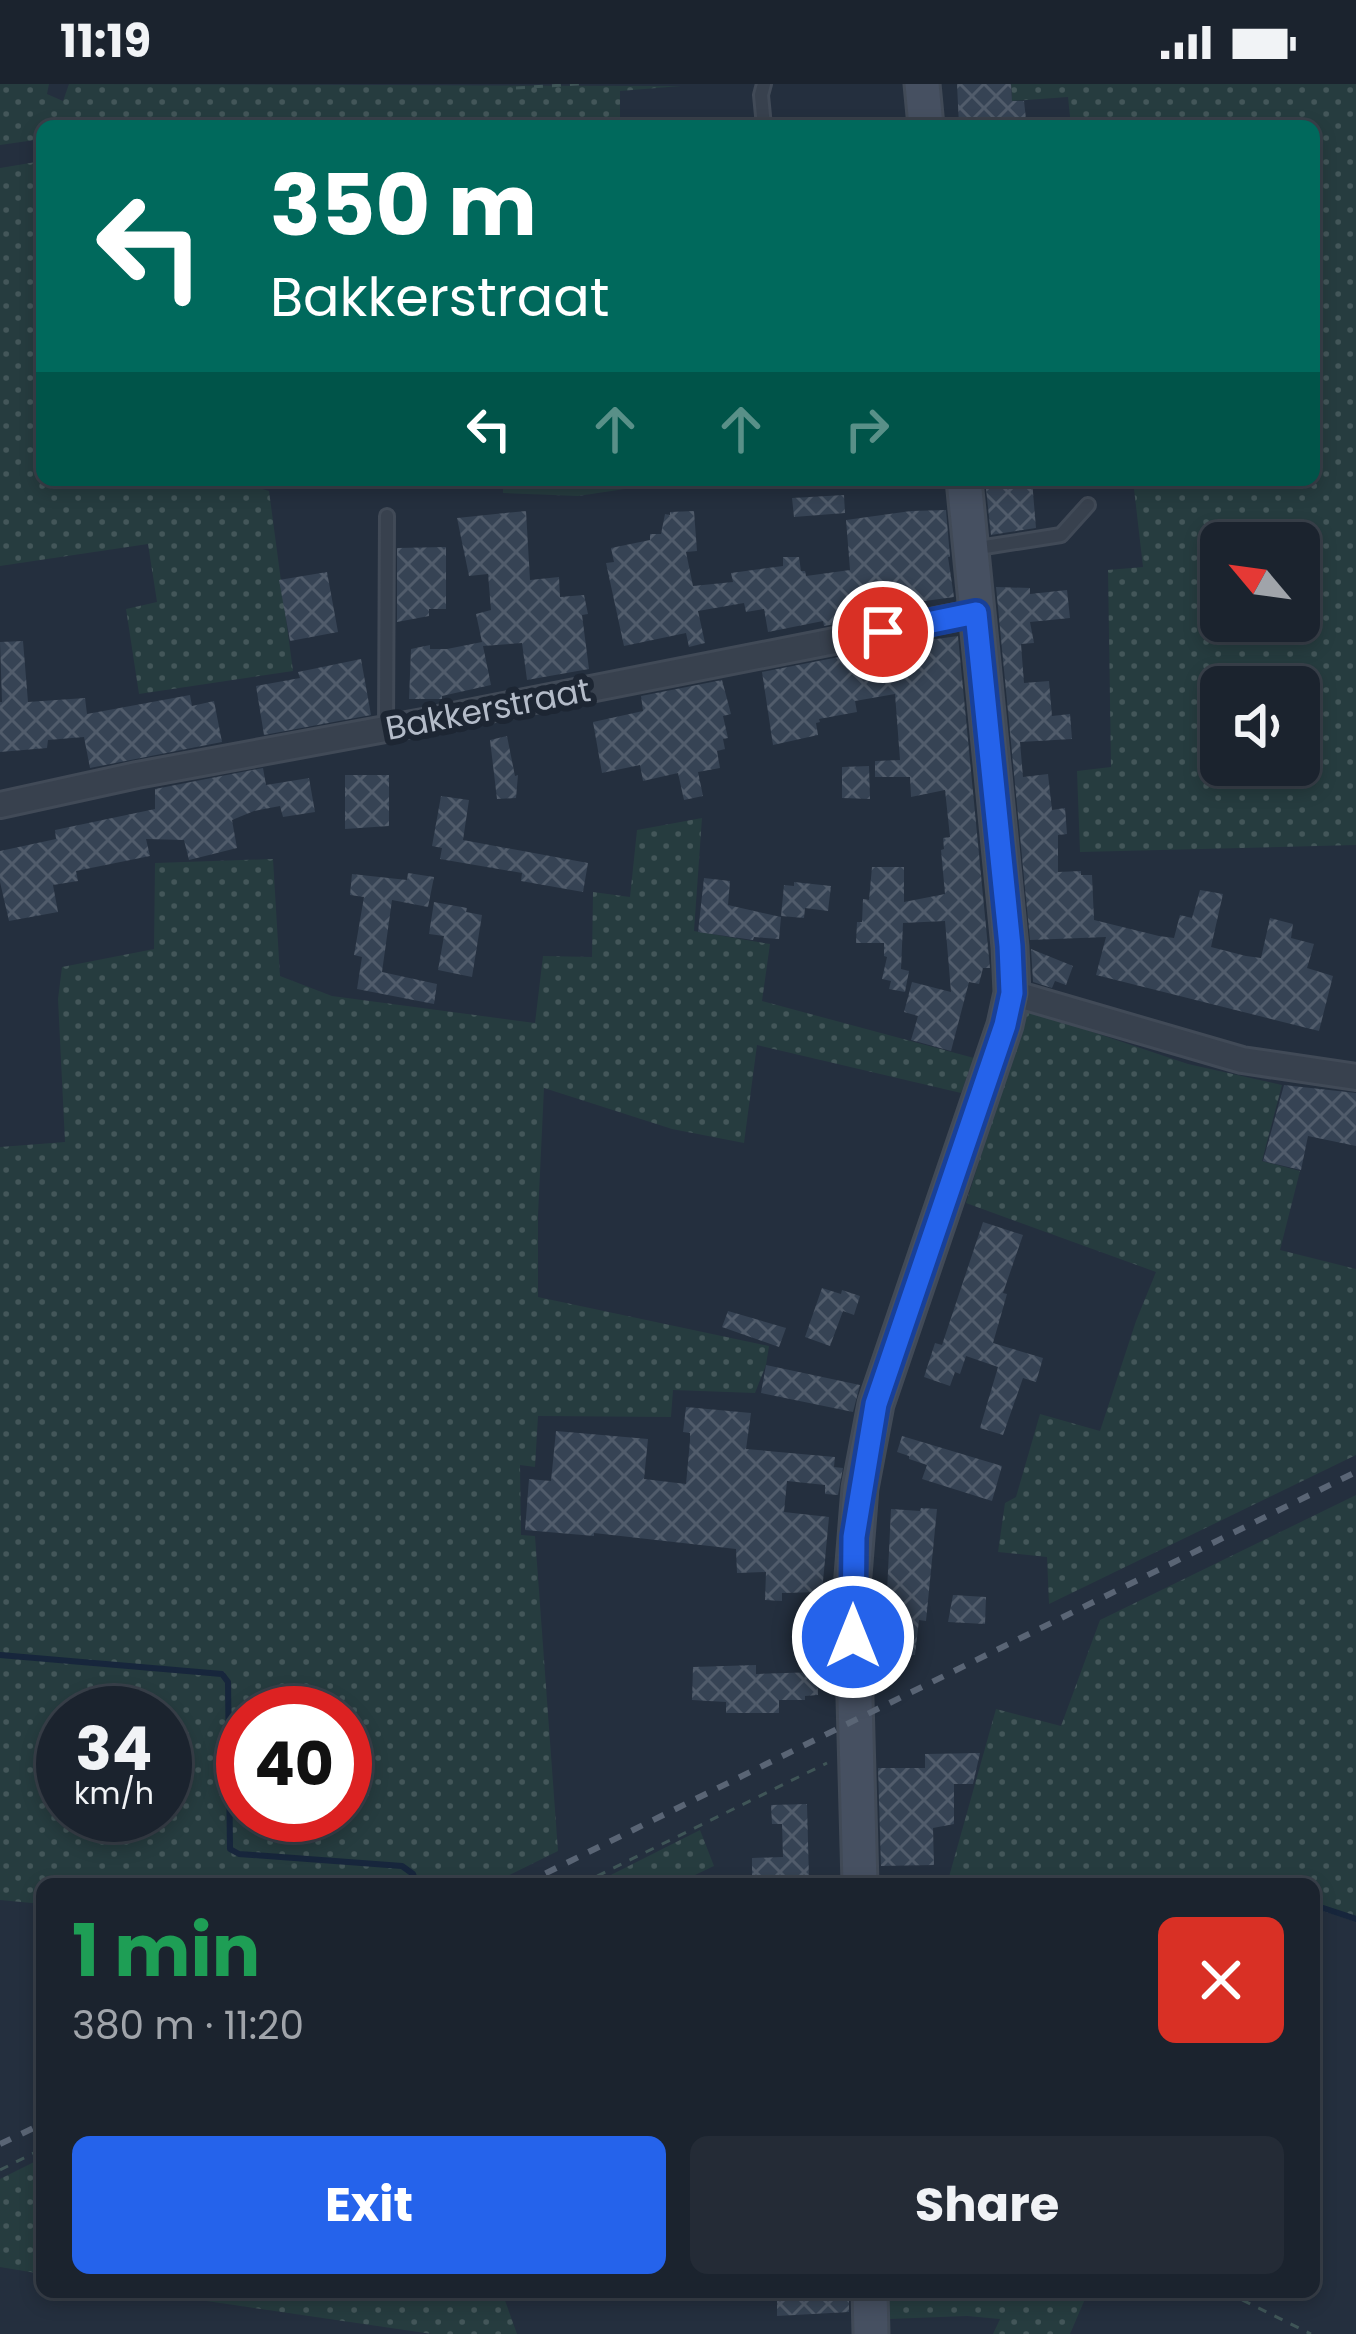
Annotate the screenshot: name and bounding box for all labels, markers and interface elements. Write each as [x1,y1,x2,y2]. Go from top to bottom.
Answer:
text: 11:19 [60,10,151,73]
text: 350 m [270,147,537,264]
icon: left [72,168,228,324]
text: Bakkerstraat [270,259,610,335]
icon: left [456,396,522,462]
icon: ahead [582,396,648,462]
icon: ahead [708,396,774,462]
icon: right [834,396,900,462]
north arrow [1200,522,1320,642]
map controls [1200,522,1320,786]
pin [832,581,934,683]
icon: arrive [850,599,916,665]
street label: Bakkerstraat [382,666,594,752]
button: sound [1200,666,1320,786]
position arrow [790,1574,916,1700]
speed limit sign: 40 [216,1686,372,1842]
text: 34 [76,1707,152,1791]
text: km/h [74,1772,154,1815]
text: 1 min [72,1900,260,2001]
button: close [1158,1917,1284,2043]
text: 380 m · 11:20 [72,1998,304,2053]
button: Exit [72,2136,666,2274]
button: Share [690,2136,1284,2274]

